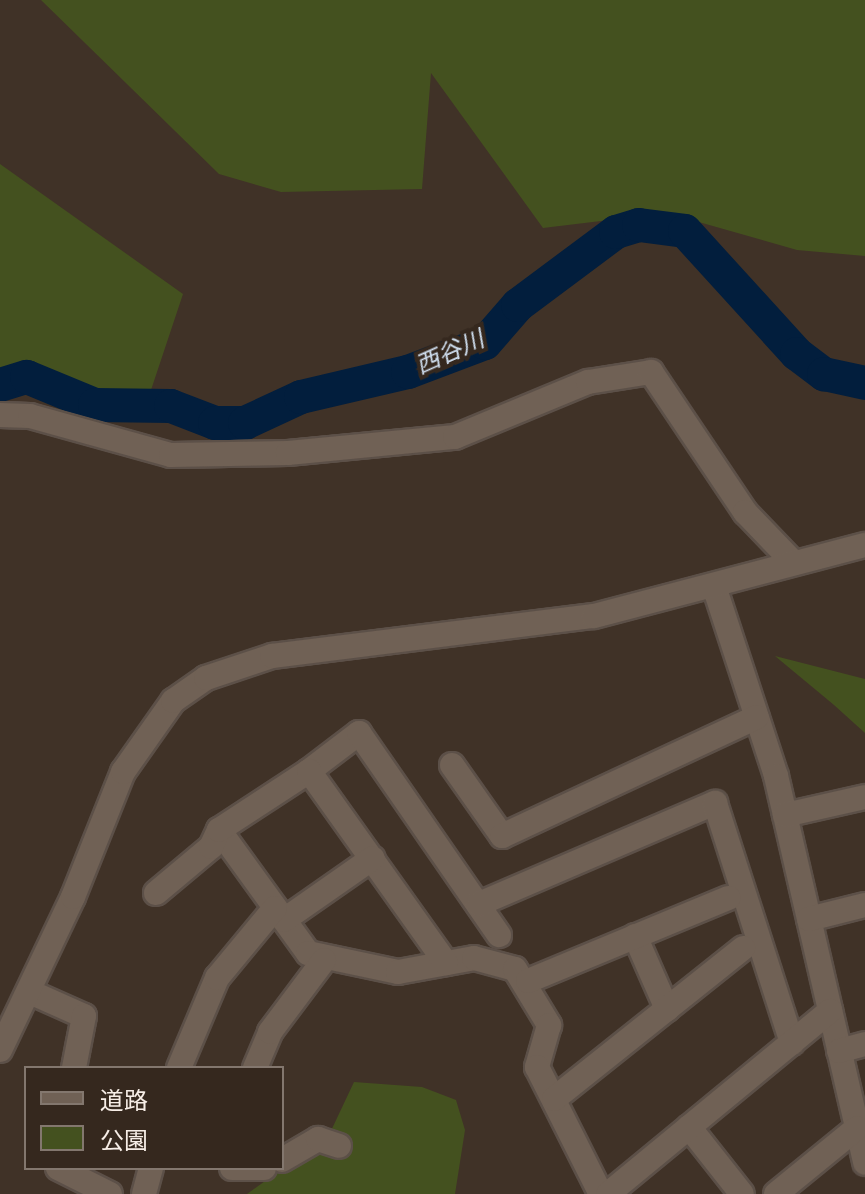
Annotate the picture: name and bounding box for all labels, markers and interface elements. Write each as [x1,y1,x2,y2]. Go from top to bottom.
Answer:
water label: 西谷川 [411,325,489,381]
legend [24,1066,284,1170]
text: 道路 [100,1087,148,1115]
text: 公園 [100,1127,148,1155]

